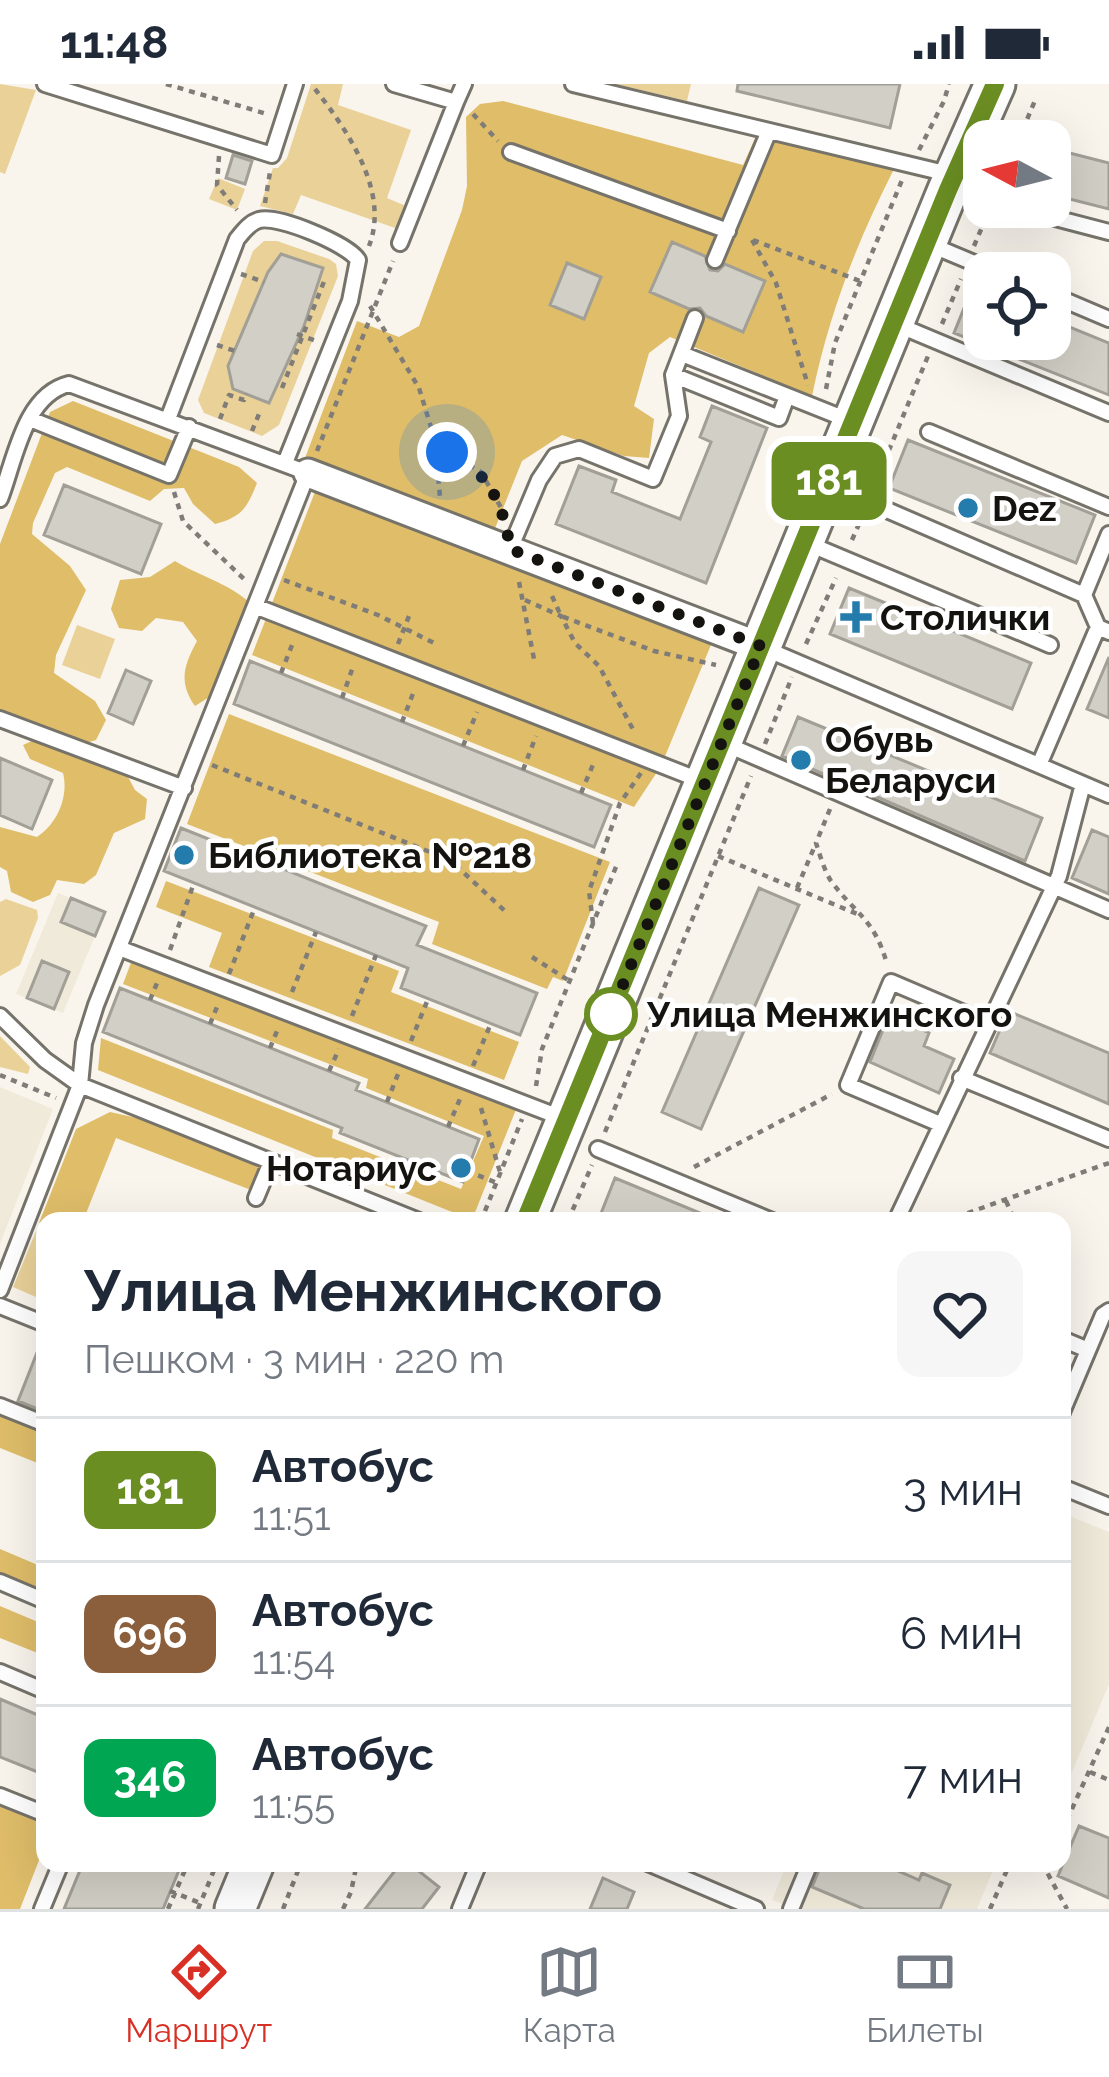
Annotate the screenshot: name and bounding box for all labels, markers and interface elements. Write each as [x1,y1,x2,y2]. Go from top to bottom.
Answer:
text: 11:48 [60,16,168,69]
north arrow [963,120,1071,228]
map controls [963,120,1071,360]
button: locate [963,252,1071,360]
your location [417,422,477,482]
line badge: 181 [760,442,898,520]
text: 181 [796,456,862,505]
place label: Dez [992,487,1057,529]
marker: Dez [955,495,981,521]
place label: Столички [880,596,1050,638]
marker: Столички [843,604,869,630]
place label: Обувь Беларуси [825,718,996,801]
marker: Обувь Беларуси [788,747,814,773]
place label: Библиотека №218 [208,834,532,876]
marker: Библиотека №218 [171,842,197,868]
marker: Улица Менжинского [586,989,636,1039]
place label: Улица Менжинского [646,993,1012,1035]
place label: Нотариус [266,1147,437,1189]
marker: Нотариус [448,1155,474,1181]
button: heart [897,1251,1023,1377]
text: Улица Менжинского [84,1257,662,1324]
text: Пешком · 3 мин · 220 m [84,1336,504,1382]
text: Автобус [252,1440,434,1493]
text: 3 мин [903,1463,1023,1516]
text: 181 [117,1465,183,1514]
text: 11:51 [252,1493,331,1539]
text: Автобус [252,1584,434,1637]
text: 6 мин [900,1607,1023,1660]
text: 696 [112,1609,188,1658]
text: 11:54 [252,1637,335,1683]
text: Автобус [252,1728,434,1781]
text: 7 мин [903,1751,1023,1804]
text: 346 [114,1753,186,1802]
text: 11:55 [252,1781,335,1827]
tab: Маршрут [125,1939,272,2050]
tab: Карта [523,1939,616,2050]
tab: Билеты [866,1939,984,2050]

